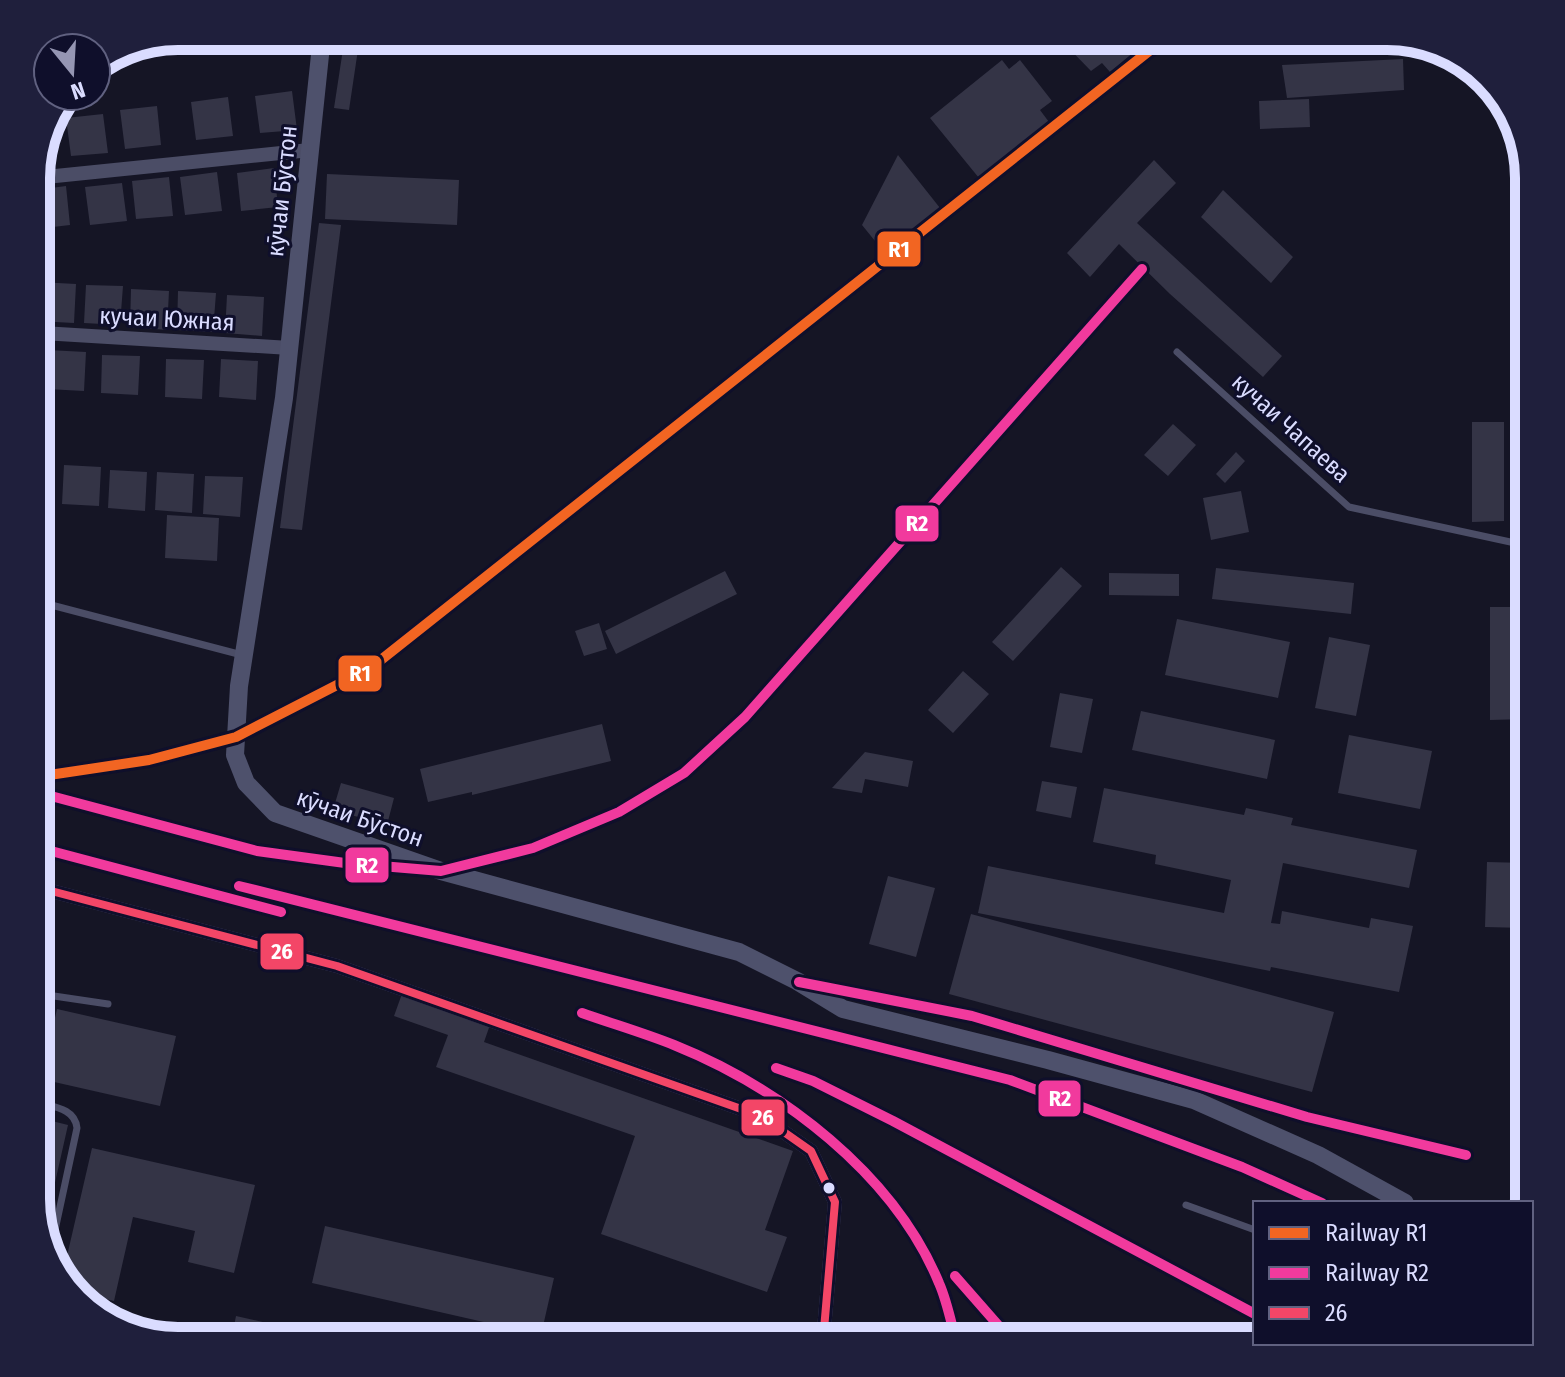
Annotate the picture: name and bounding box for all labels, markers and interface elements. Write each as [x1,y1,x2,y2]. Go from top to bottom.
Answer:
north arrow [32,32,112,112]
text: N [68,76,88,105]
street label: кӯчаи Бӯстон [261,124,303,258]
line badge: R1 [876,230,922,268]
text: R1 [888,236,910,263]
street label: кучаи Южная [99,301,235,337]
street label: кучаи Чапаева [1226,368,1356,488]
line badge: R2 [894,504,940,543]
text: R2 [906,510,928,537]
line badge: R1 [337,654,383,693]
text: R1 [349,660,371,687]
street label: кӯчаи Бӯстон [293,783,427,853]
line badge: R2 [344,846,390,884]
text: R2 [356,852,378,879]
line badge: 26 [259,932,305,971]
text: 26 [270,938,293,965]
line badge: R2 [1037,1079,1082,1118]
text: R2 [1049,1085,1071,1112]
line badge: 26 [740,1098,786,1137]
text: 26 [751,1104,774,1131]
unlabelled marker [821,1180,837,1196]
legend [1253,1201,1533,1345]
text: Railway R1 [1325,1219,1427,1247]
text: Railway R2 [1325,1259,1429,1287]
text: 26 [1325,1299,1348,1327]

